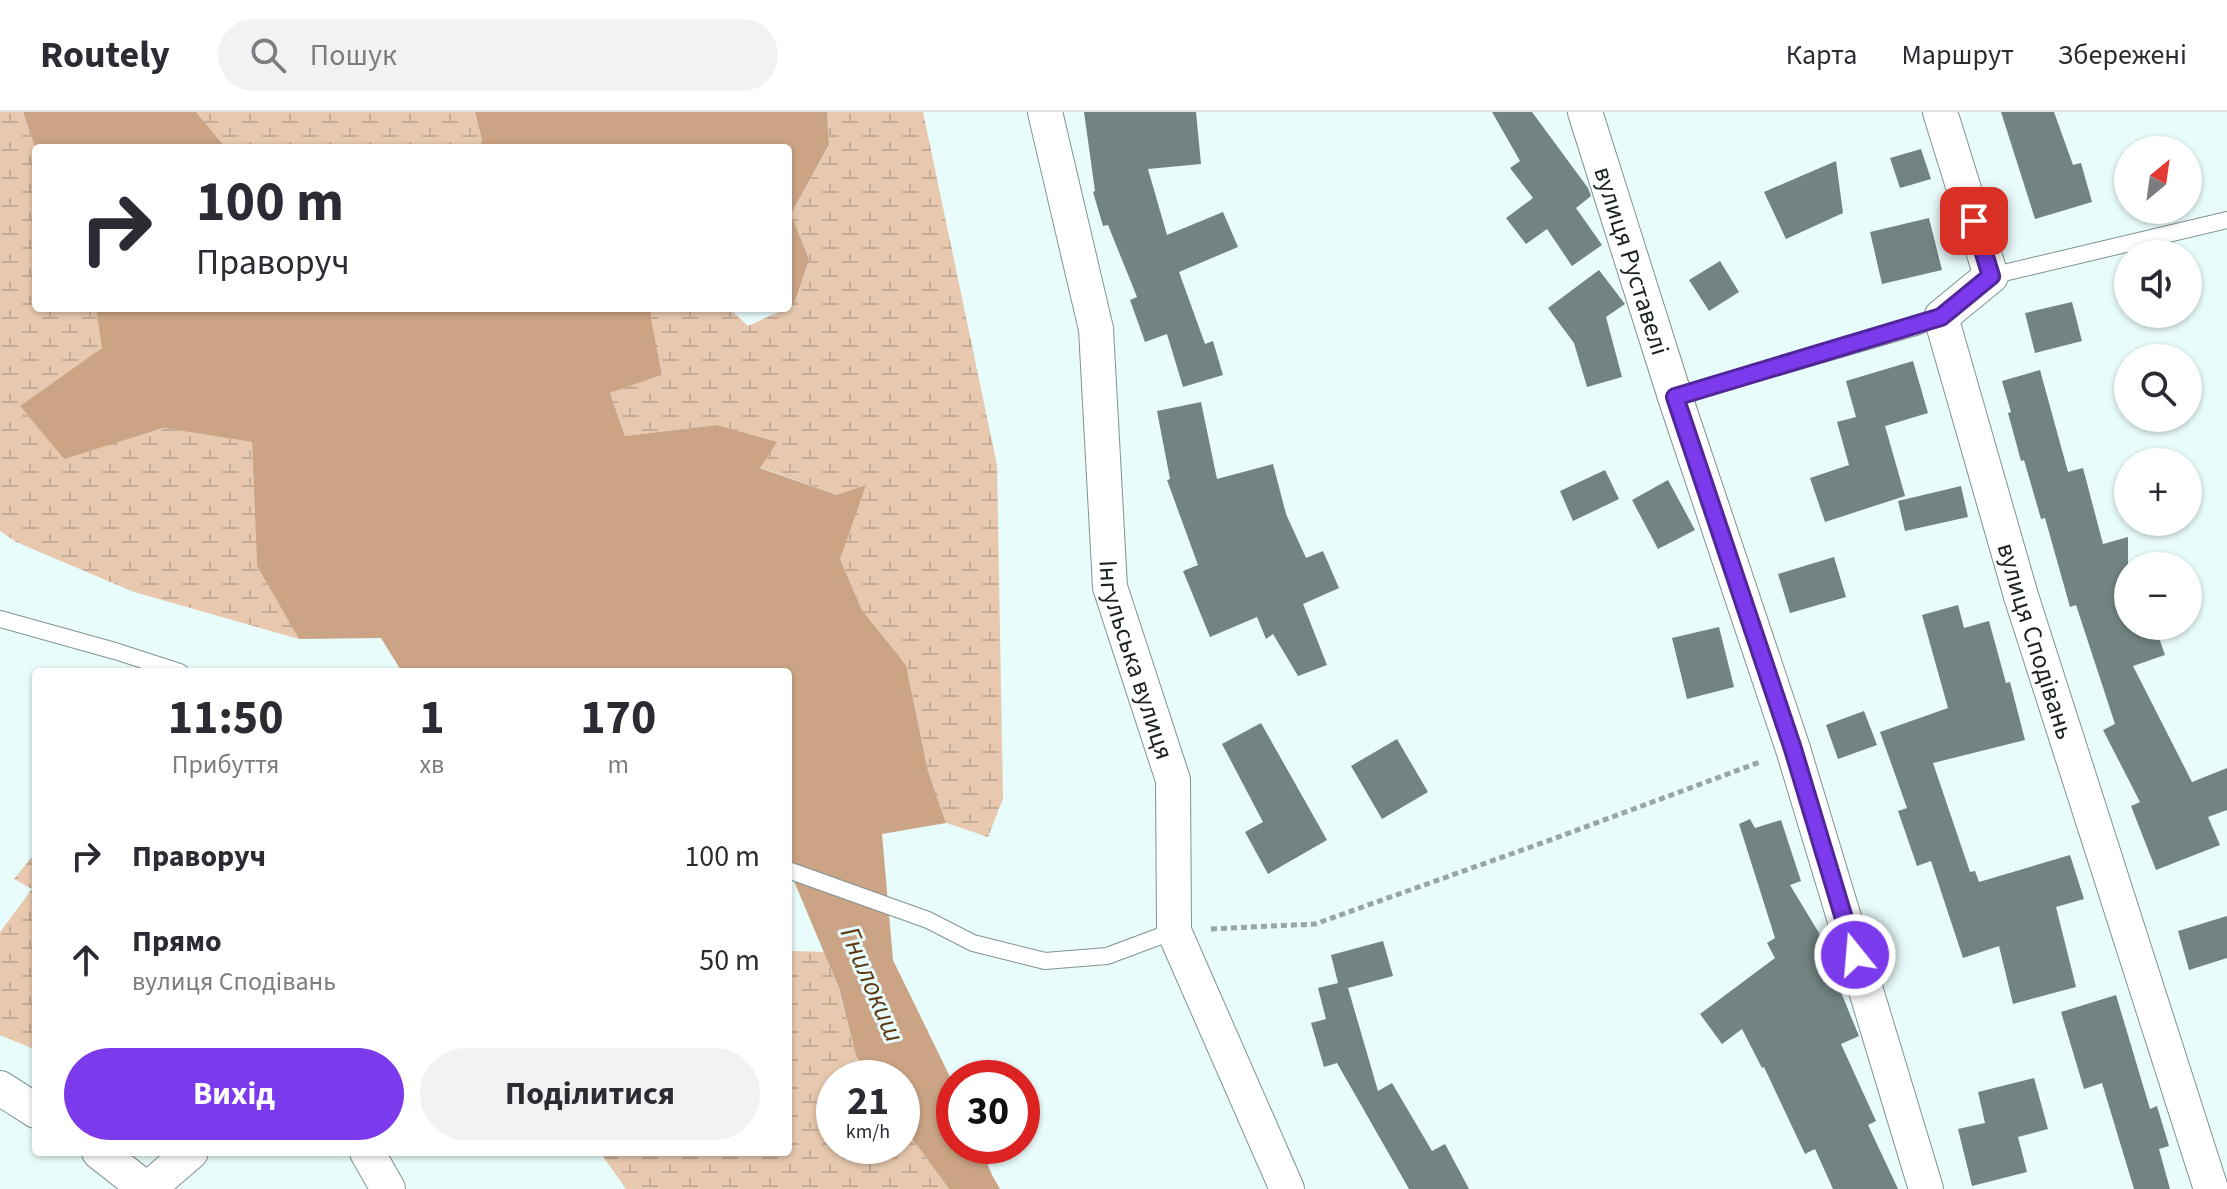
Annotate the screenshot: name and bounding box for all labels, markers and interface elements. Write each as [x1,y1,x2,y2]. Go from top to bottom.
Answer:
search box [218,19,778,91]
text: Routely [40,28,170,82]
icon: search [246,33,290,77]
text: Пошук [310,34,397,77]
text: Карта [1786,35,1857,75]
text: Маршрут [1901,35,2014,75]
text: Збережені [2058,35,2187,75]
north arrow [2114,136,2202,224]
map controls [2114,136,2202,640]
street label: вулиця Руставелі [1584,162,1679,360]
text: 100 m [196,163,344,242]
icon: right [64,176,168,280]
pin [1940,187,2008,255]
icon: arrive [1952,199,1996,243]
text: Праворуч [196,237,350,288]
button: sound [2114,240,2202,328]
button: search [2114,344,2202,432]
button: + [2114,448,2202,536]
street label: вулиця Сподівань [1988,538,2084,744]
button: − [2114,552,2202,640]
street label: Інгульська вулиця [1090,559,1183,764]
text: 11:50 [168,684,283,752]
text: 1 [419,684,445,752]
text: 170 [580,684,656,752]
text: Прибуття [172,746,280,783]
text: хв [419,746,444,783]
text: m [607,746,629,783]
icon: right [64,834,108,878]
text: Праворуч [132,835,266,878]
text: 100 m [684,835,760,878]
position arrow [1813,913,1897,997]
text: Прямо [132,920,222,963]
water label: Гнилокиш [830,920,914,1048]
icon: ahead [64,938,108,982]
text: 50 m [699,939,760,982]
text: вулиця Сподівань [132,963,336,1000]
button: Вихід [64,1048,404,1140]
button: Поділитися [420,1048,760,1140]
speed limit sign: 30 [936,1060,1040,1164]
text: 21 [847,1073,889,1130]
text: km/h [846,1118,890,1146]

